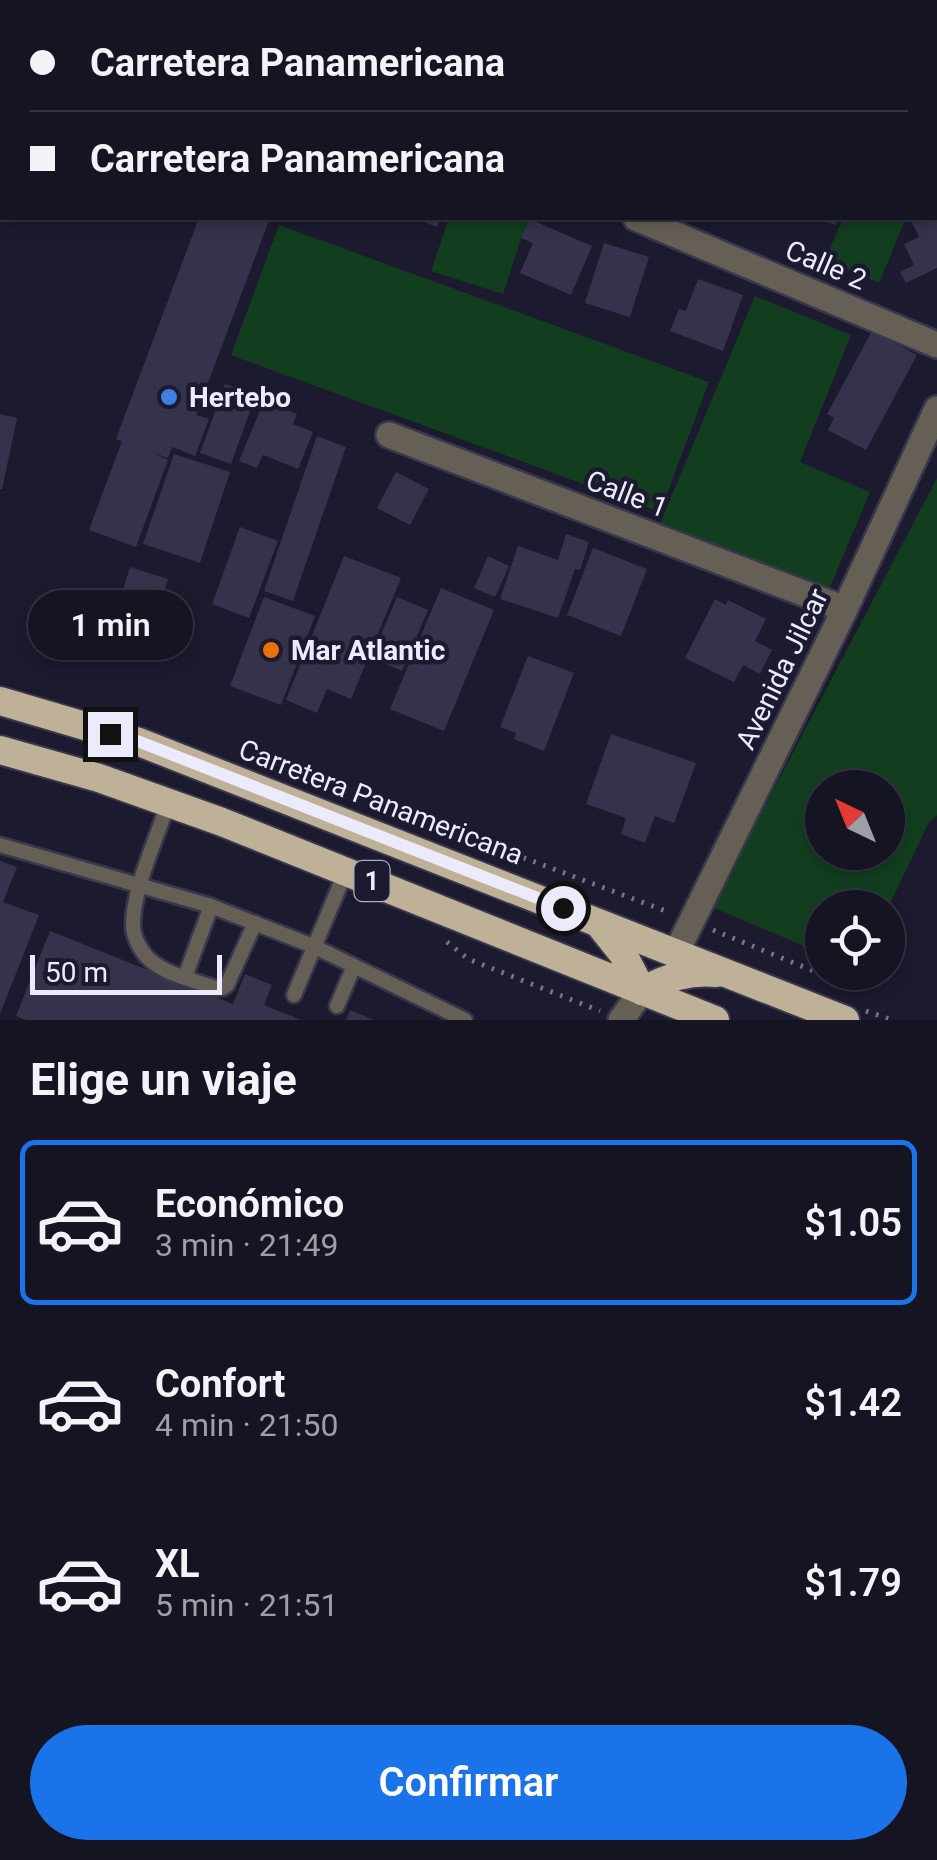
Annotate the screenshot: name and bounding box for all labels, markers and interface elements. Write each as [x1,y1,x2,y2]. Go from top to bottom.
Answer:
text: Carretera Panamericana [90,41,505,85]
text: Carretera Panamericana [90,137,505,181]
street label: Calle 2 [781,233,871,297]
place label: Hertebo [189,381,291,414]
marker: Hertebo [158,386,180,408]
street label: Calle 1 [582,463,672,525]
street label: Avenida Jilcar [729,583,835,755]
callout: 1 min [28,589,192,659]
text: 1 min [70,606,151,644]
place label: Mar Atlantic [291,634,445,667]
marker: Mar Atlantic [260,639,282,661]
route end [88,712,133,757]
street label: Carretera Panamericana [234,733,528,871]
north arrow [805,770,905,870]
map controls [805,770,905,990]
road number: 1 [354,861,390,901]
route start [541,886,586,931]
button: locate [805,890,905,990]
scale bar [30,950,222,994]
text: 50 m [45,956,108,989]
text: Elige un viaje [30,1053,297,1106]
icon: car [35,1178,125,1268]
text: Económico [155,1182,344,1226]
text: $1.05 [804,1201,902,1245]
text: 3 min · 21:49 [155,1226,338,1264]
icon: car [35,1358,125,1448]
text: Confort [155,1362,285,1406]
text: $1.42 [804,1381,902,1425]
text: 4 min · 21:50 [155,1406,338,1444]
icon: car [35,1538,125,1628]
text: XL [155,1542,200,1586]
text: $1.79 [804,1561,902,1605]
text: 5 min · 21:51 [155,1586,338,1624]
button: Confirmar [30,1725,907,1840]

